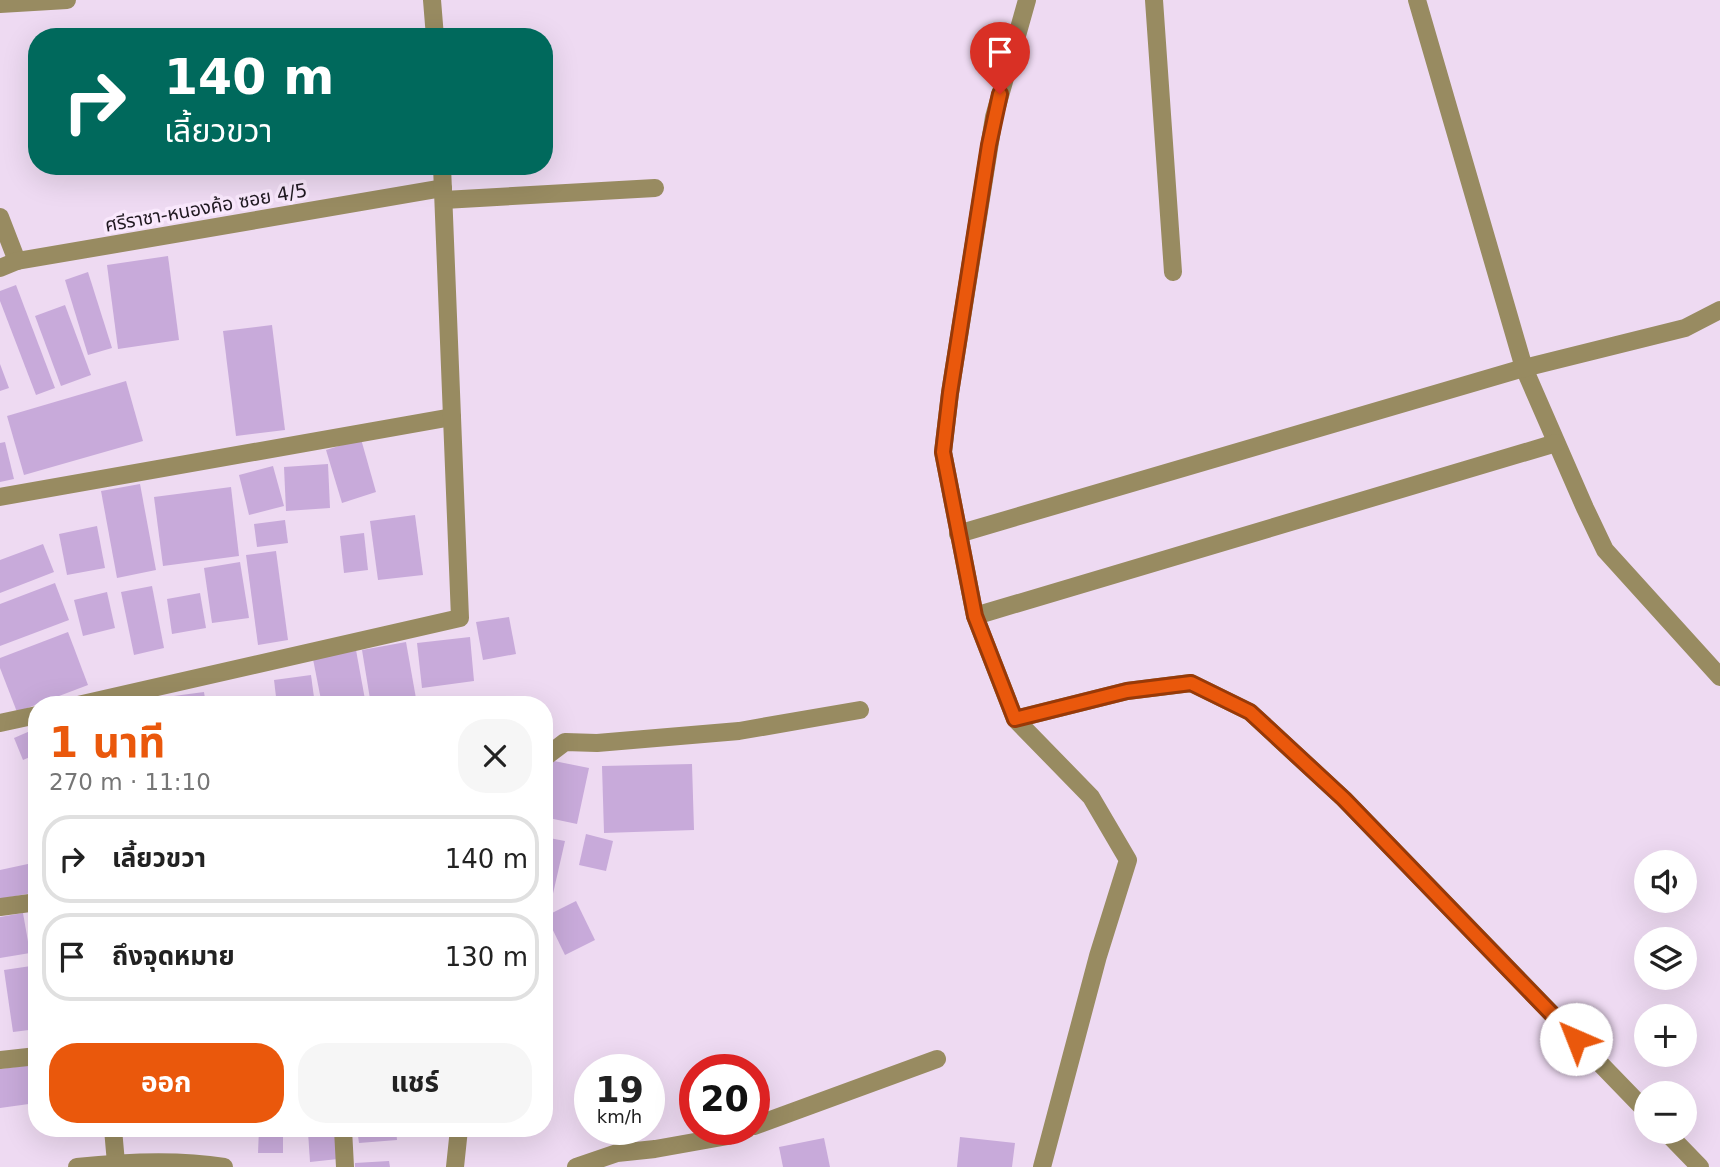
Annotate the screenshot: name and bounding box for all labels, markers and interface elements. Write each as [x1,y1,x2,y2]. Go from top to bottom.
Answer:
pin [970,22,1030,94]
icon: arrive [981,33,1019,71]
text: 140 m [164,49,334,106]
icon: right [49,56,140,147]
text: เลี้ยวขวา [164,112,272,150]
street label: ศรีราชา-หนองค้อ ซอย 4/5 [103,178,309,236]
text: 1 นาที [49,718,165,767]
button: close [458,719,532,793]
text: 270 m · 11:10 [49,769,211,795]
icon: right [53,840,91,878]
text: เลี้ยวขวา [112,843,206,873]
text: 140 m [445,844,528,874]
map controls [1634,850,1697,1144]
button: sound [1634,850,1697,913]
button: layers [1634,927,1697,990]
icon: arrive [53,938,91,976]
text: ถึงจุดหมาย [112,941,235,971]
text: 130 m [445,942,528,972]
position arrow [1539,1002,1613,1076]
button: + [1634,1004,1697,1067]
button: ออก [49,1043,284,1123]
button: แชร์ [298,1043,532,1123]
speed limit sign: 20 [679,1054,770,1145]
text: 19 [595,1070,644,1110]
button: − [1634,1081,1697,1144]
text: km/h [597,1106,642,1127]

